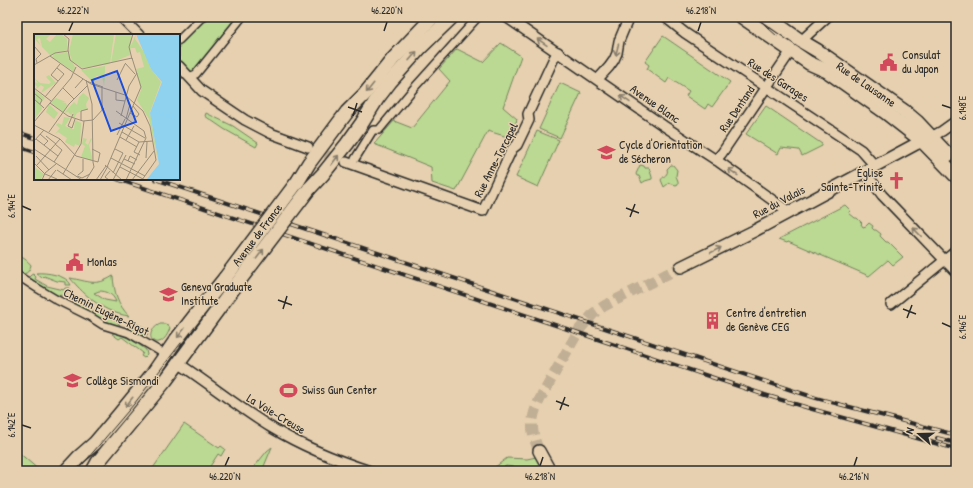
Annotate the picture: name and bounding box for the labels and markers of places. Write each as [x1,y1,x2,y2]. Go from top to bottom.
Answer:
place label: Consulat du Japon [902,46,941,77]
public building icon: Consulat du Japon [879,52,899,72]
place label: Cycle d'Orientation de Sécheron [619,136,703,167]
school or university icon: Cycle d'Orientation de Sécheron [596,142,616,162]
place label: Église Sainte-Trinité [821,164,883,195]
church icon: Église Sainte-Trinité [886,170,906,190]
public building icon: Monlas [64,252,84,272]
place label: Monlas [87,253,117,270]
place label: Geneva Graduate Institute [181,278,252,309]
school or university icon: Geneva Graduate Institute [158,284,178,304]
place label: Centre d'entretien de Genève CEG [726,304,806,335]
building icon: Centre d'entretien de Genève CEG [703,310,723,330]
school or university icon: Collège Sismondi [63,371,83,391]
place label: Collège Sismondi [86,372,159,389]
sports icon: Swiss Gun Center [279,380,299,400]
place label: Swiss Gun Center [302,381,377,398]

